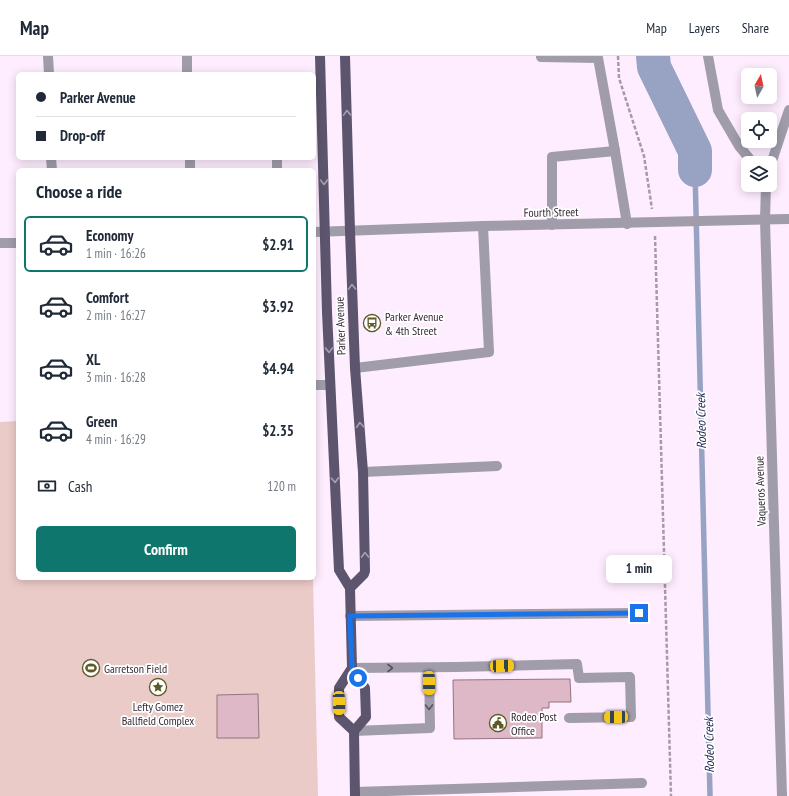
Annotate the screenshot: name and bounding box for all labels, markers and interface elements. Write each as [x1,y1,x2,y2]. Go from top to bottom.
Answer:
text: Map [20,16,49,40]
text: Map [646,19,667,37]
text: Layers [689,19,720,37]
text: Share [742,19,769,37]
north arrow [741,68,777,104]
map controls [741,68,777,192]
text: Parker Avenue [60,88,136,107]
one-way arrow [343,110,352,116]
button: locate [741,112,777,148]
text: Drop-off [60,126,105,145]
button: layers [741,156,777,192]
one-way arrow [319,179,328,185]
text: Choose a ride [36,180,122,203]
street label: Fourth Street [523,204,579,220]
icon: car [38,226,74,262]
text: Economy [86,226,134,245]
text: $2.91 [262,235,294,254]
text: 1 min · 16:26 [86,245,146,262]
one-way arrow [348,284,356,290]
icon: car [38,288,74,324]
text: Comfort [86,288,129,307]
street label: Parker Avenue [331,296,349,356]
text: $3.92 [262,297,294,316]
text: 2 min · 16:27 [86,307,146,324]
place label: Parker Avenue & 4th Street [385,309,444,338]
bus stop icon: Parker Avenue & 4th Street [362,313,382,333]
one-way arrow [324,347,333,353]
icon: car [38,350,74,386]
text: XL [86,350,100,369]
text: $4.94 [262,359,294,378]
text: 3 min · 16:28 [86,369,146,386]
water label: Rodeo Creek [692,391,710,449]
icon: car [38,412,74,448]
text: Green [86,412,118,431]
text: $2.35 [262,421,294,440]
one-way arrow [355,422,364,428]
text: 4 min · 16:29 [86,431,146,448]
street label: Vaqueros Avenue [751,456,769,527]
icon: cash [36,475,58,497]
text: Cash [68,477,92,496]
one-way arrow [330,477,339,483]
text: 120 m [267,478,296,495]
button: Confirm [36,526,296,572]
one-way arrow [361,552,369,558]
callout: 1 min [606,555,672,583]
text: 1 min [626,560,652,577]
route end [630,604,648,622]
sports icon: Garretson Field [81,658,101,678]
car [490,660,514,672]
place label: Garretson Field [104,661,167,676]
one-way arrow [387,664,393,672]
route start [349,669,367,687]
car [423,671,435,695]
place icon: Lefty Gomez Ballfield Complex [148,677,168,697]
car [333,691,345,715]
place label: Lefty Gomez Ballfield Complex [122,699,194,728]
one-way arrow [425,704,433,710]
place label: Rodeo Post Office [511,709,558,738]
car [604,711,628,723]
public building icon: Rodeo Post Office [488,713,508,733]
water label: Rodeo Creek [700,715,718,773]

